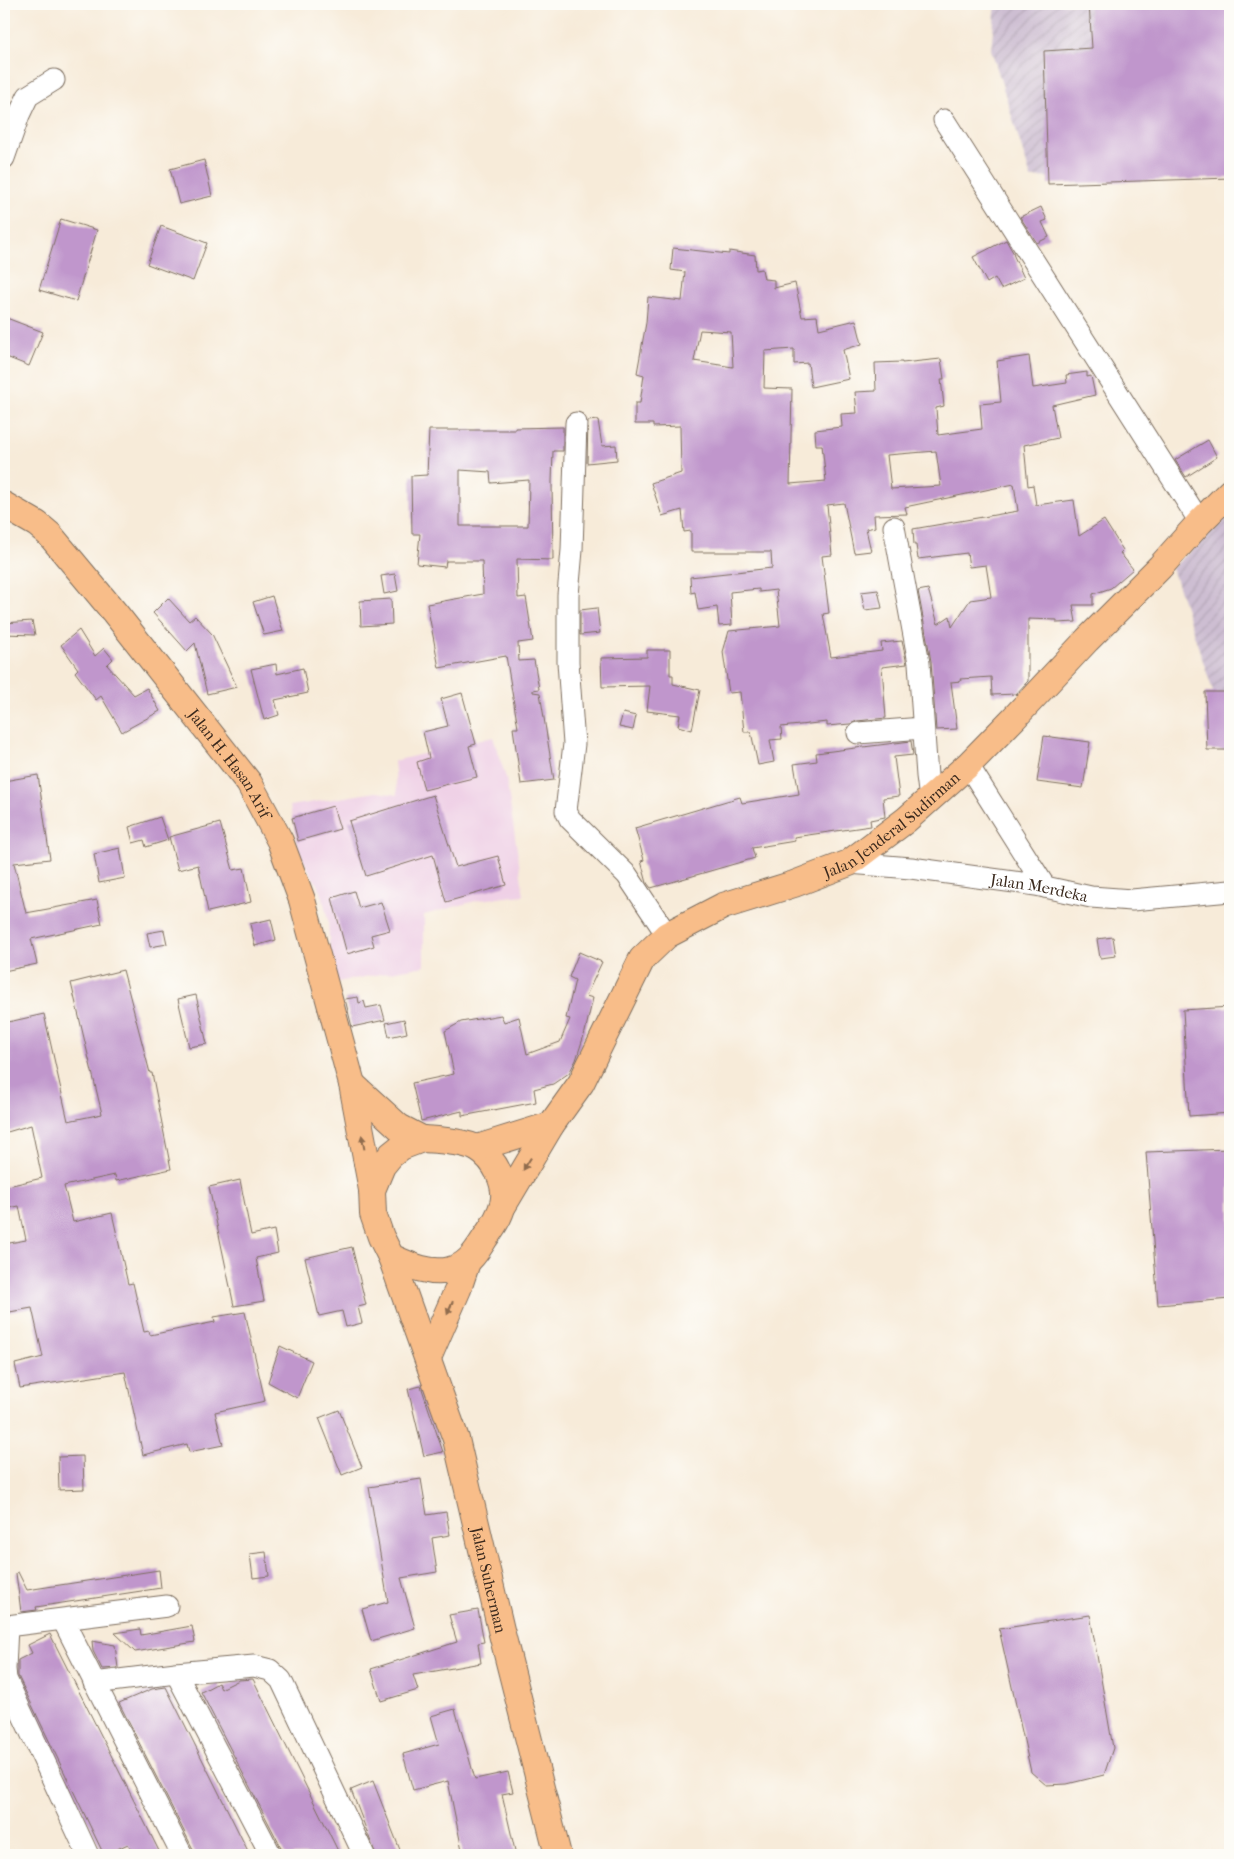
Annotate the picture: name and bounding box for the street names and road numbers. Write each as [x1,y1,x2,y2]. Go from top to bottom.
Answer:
street label: Jalan H. Hasan Arif [183,703,277,824]
street label: Jalan Jenderal Sudirman [819,767,964,883]
street label: Jalan Merdeka [987,870,1090,906]
street label: Jalan Suherman [467,1523,511,1636]

